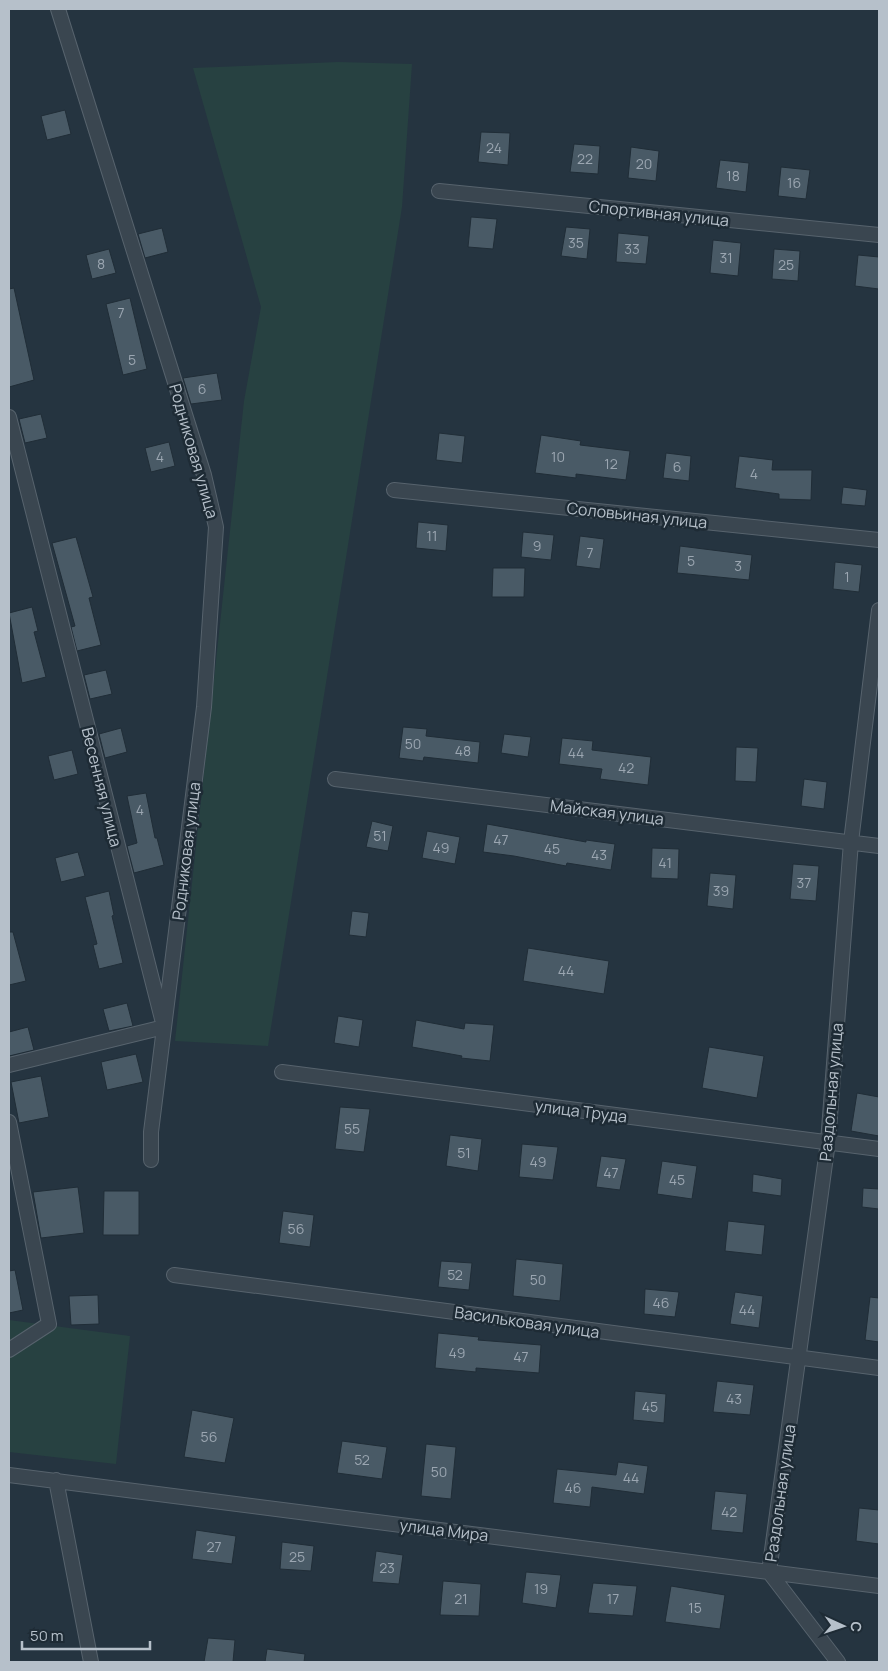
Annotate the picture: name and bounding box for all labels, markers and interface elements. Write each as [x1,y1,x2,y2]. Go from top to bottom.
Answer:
house number: 24 [486,138,502,157]
house number: 22 [577,149,593,168]
house number: 20 [636,154,652,173]
house number: 18 [726,166,740,185]
house number: 16 [787,173,801,192]
street label: Спортивная улица [588,195,730,231]
house number: 35 [568,233,584,252]
house number: 33 [624,239,640,258]
house number: 31 [719,248,733,267]
house number: 8 [97,254,105,273]
house number: 25 [778,255,794,274]
house number: 7 [117,303,125,322]
house number: 5 [128,350,136,369]
house number: 6 [198,379,206,398]
street label: Родниковая улица [164,381,224,521]
house number: 4 [156,447,164,466]
house number: 10 [551,447,565,466]
house number: 12 [604,454,618,473]
house number: 6 [673,457,681,476]
house number: 4 [750,464,758,483]
street label: Соловьиная улица [566,497,708,533]
house number: 11 [427,526,437,545]
house number: 9 [533,536,541,555]
house number: 7 [586,543,594,562]
house number: 5 [687,551,695,570]
house number: 3 [734,556,742,575]
house number: 1 [844,567,850,586]
street label: Весенняя улица [77,725,127,849]
house number: 50 [405,734,421,753]
house number: 48 [455,741,471,760]
house number: 44 [568,743,584,762]
house number: 42 [618,758,634,777]
street label: Родниковая улица [167,781,205,921]
street label: Майская улица [549,794,665,830]
house number: 4 [136,800,144,819]
house number: 51 [373,826,387,845]
house number: 47 [493,830,509,849]
house number: 49 [433,838,449,857]
house number: 45 [544,839,560,858]
house number: 43 [591,845,607,864]
house number: 41 [658,853,672,872]
house number: 37 [797,873,811,892]
house number: 39 [713,881,729,900]
house number: 44 [558,961,574,980]
street label: Раздольная улица [814,1022,848,1162]
street label: улица Труда [534,1094,628,1128]
house number: 55 [344,1119,360,1138]
house number: 51 [457,1143,471,1162]
house number: 49 [530,1152,546,1171]
house number: 47 [603,1163,619,1182]
house number: 45 [669,1170,685,1189]
house number: 56 [288,1219,304,1238]
house number: 52 [447,1265,463,1284]
house number: 50 [530,1270,546,1289]
house number: 46 [653,1293,669,1312]
house number: 44 [739,1300,755,1319]
street label: Васильковая улица [453,1301,601,1343]
house number: 49 [449,1343,465,1362]
house number: 47 [513,1347,529,1366]
house number: 43 [726,1389,742,1408]
house number: 45 [642,1397,658,1416]
street label: Раздольная улица [759,1423,801,1563]
house number: 56 [201,1427,217,1446]
house number: 52 [354,1450,370,1469]
house number: 50 [431,1462,447,1481]
house number: 44 [623,1468,639,1487]
house number: 46 [565,1478,581,1497]
house number: 42 [721,1502,737,1521]
street label: улица Мира [398,1514,490,1546]
house number: 27 [206,1537,222,1556]
house number: 25 [289,1547,305,1566]
house number: 23 [379,1558,395,1577]
house number: 19 [534,1579,548,1598]
house number: 21 [454,1589,468,1608]
house number: 17 [607,1589,619,1608]
house number: 15 [688,1598,702,1617]
north arrow [818,1601,868,1651]
scale bar [22,1618,150,1650]
text: С [847,1621,866,1632]
text: 50 m [30,1625,64,1646]

